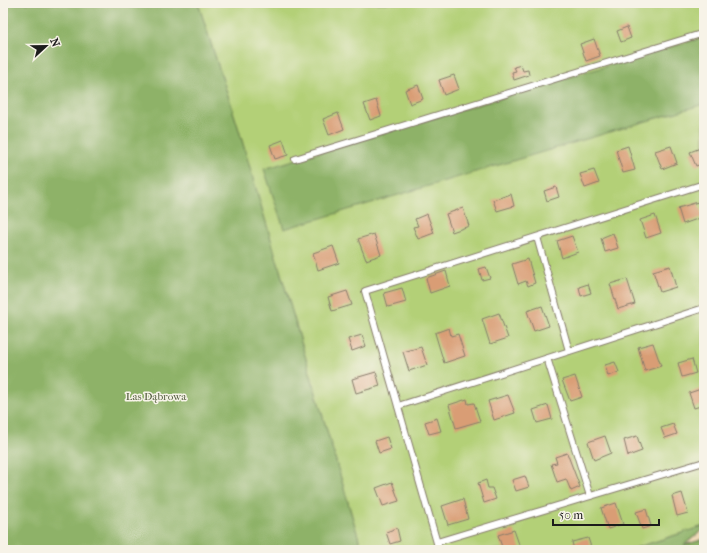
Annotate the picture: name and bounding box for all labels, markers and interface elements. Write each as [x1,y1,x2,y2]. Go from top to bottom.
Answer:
north arrow [26,26,66,66]
text: N [47,36,63,49]
park label: Las Dąbrowa [126,390,187,403]
scale bar [553,501,659,527]
text: 50 m [559,508,583,522]

